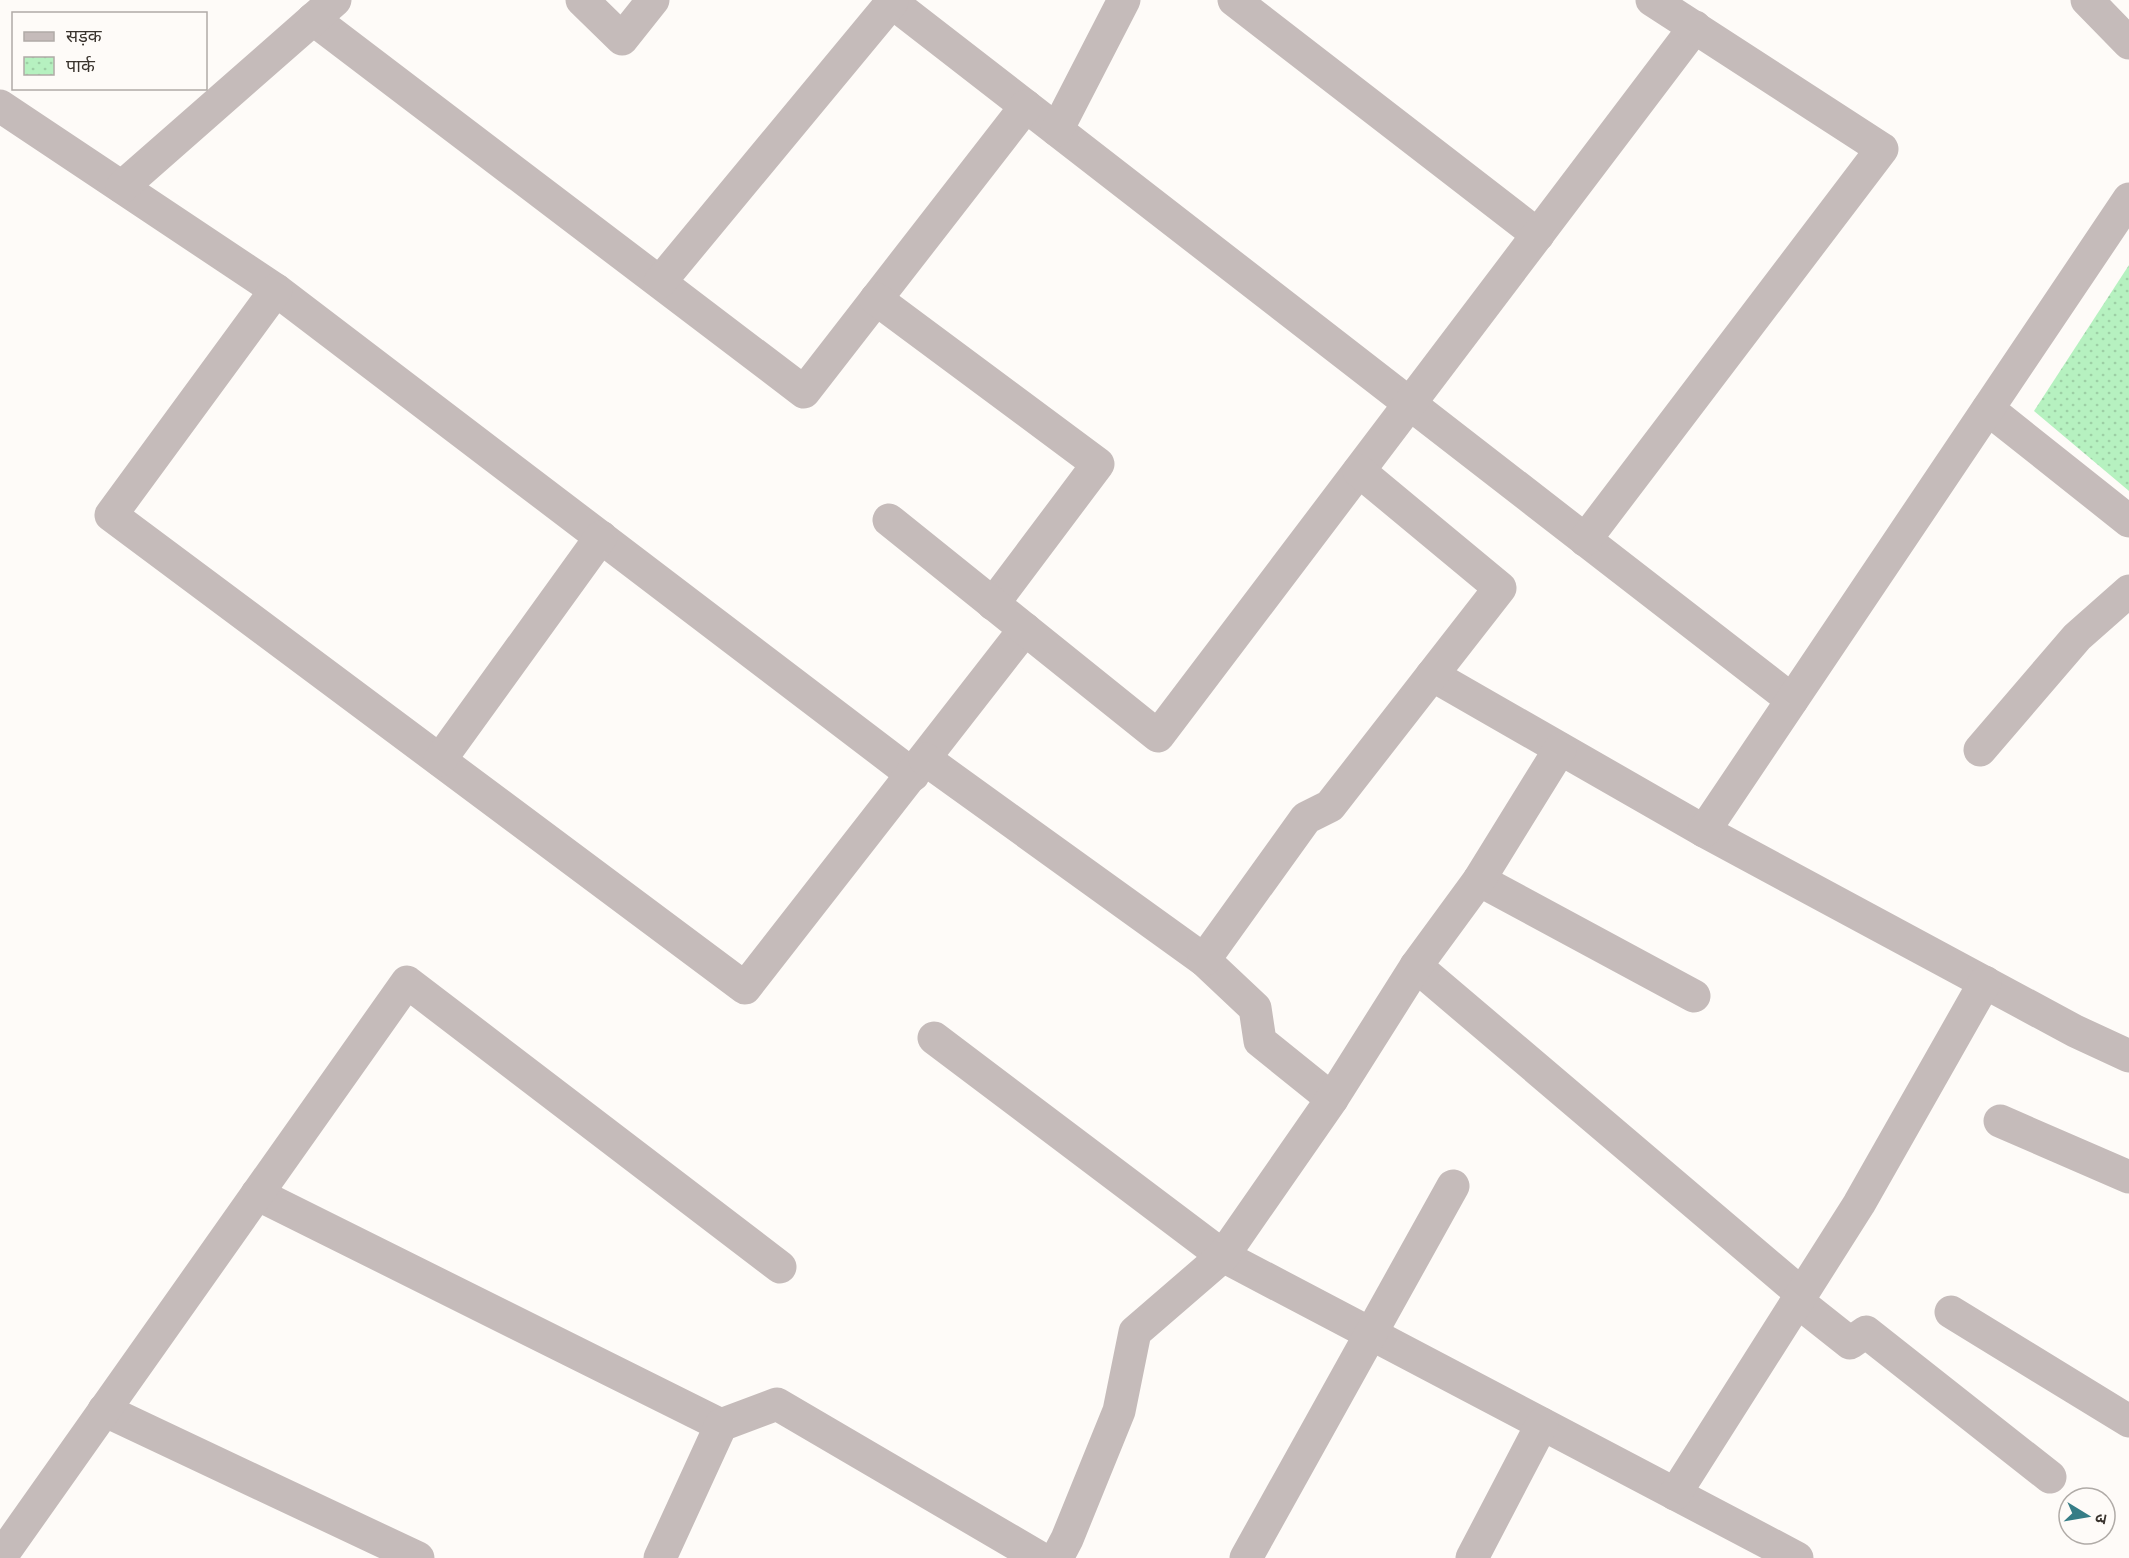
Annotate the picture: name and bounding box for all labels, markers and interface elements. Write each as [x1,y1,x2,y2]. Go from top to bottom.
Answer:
legend [12,12,207,90]
text: सड़क [66,26,103,46]
text: पार्क [66,55,96,76]
north arrow [2057,1486,2117,1546]
text: उ [2092,1513,2110,1526]

